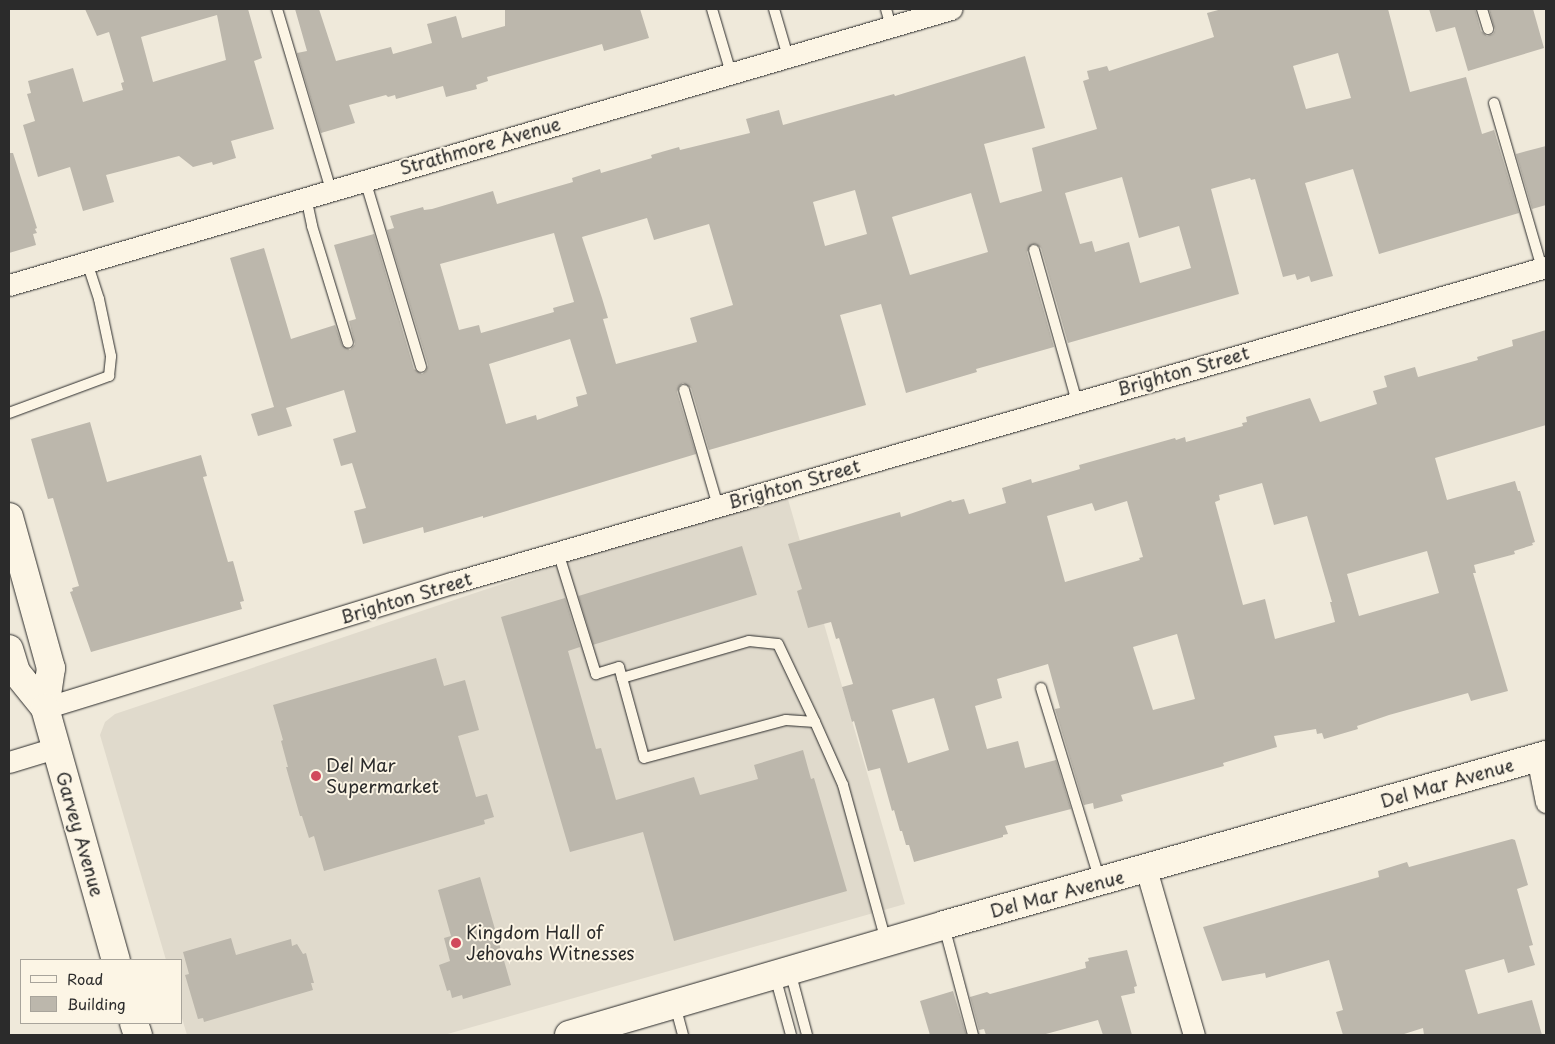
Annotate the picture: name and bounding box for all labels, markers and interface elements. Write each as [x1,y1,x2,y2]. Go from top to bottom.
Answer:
street label: Strathmore Avenue [397,113,563,179]
street label: Brighton Street [1115,342,1251,400]
street label: Brighton Street [726,455,862,513]
street label: Brighton Street [338,568,474,628]
street label: Del Mar Avenue [1378,754,1516,812]
place label: Del Mar Supermarket [326,755,439,798]
street label: Garvey Avenue [52,769,108,899]
marker: Del Mar Supermarket [310,770,322,782]
street label: Del Mar Avenue [988,866,1126,922]
place label: Kingdom Hall of Jehovahs Witnesses [466,922,635,964]
marker: Kingdom Hall of Jehovahs Witnesses [450,937,462,949]
legend [20,959,182,1024]
text: Road [67,967,103,990]
text: Building [67,992,126,1015]

